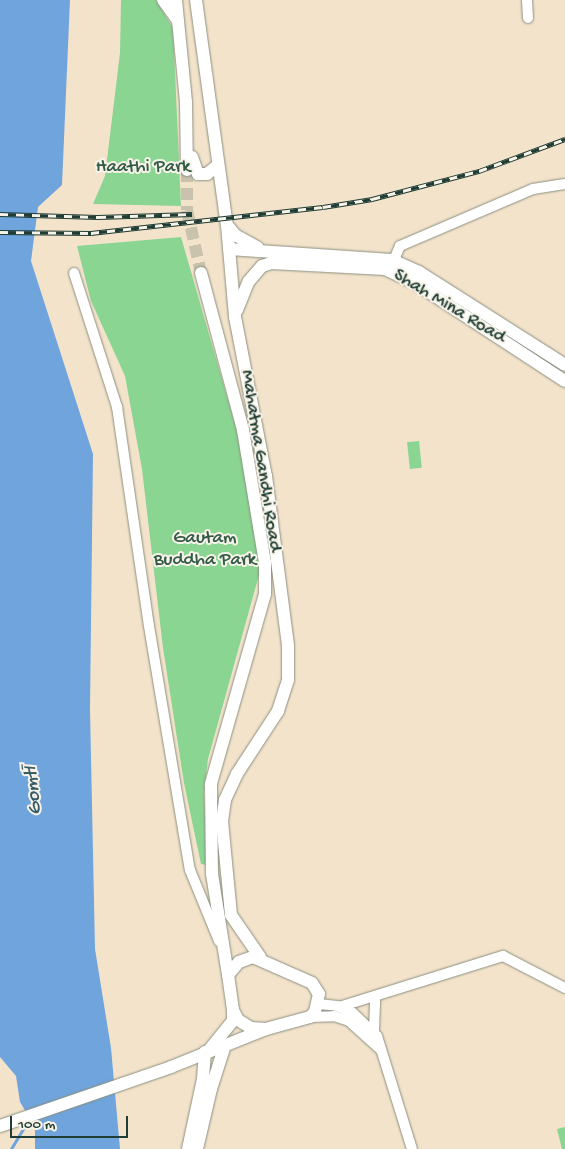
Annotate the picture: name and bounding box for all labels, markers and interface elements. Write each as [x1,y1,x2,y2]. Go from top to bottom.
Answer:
park label: Haathi Park [96,157,190,179]
street label: Shah Mina Road [389,264,509,350]
street label: Mahatma Gandhi Road [234,368,286,554]
park label: Gautam Buddha Park [154,528,256,572]
water label: Gomtī [19,763,49,817]
scale bar [12,1106,130,1138]
text: 100 m [18,1116,55,1134]

